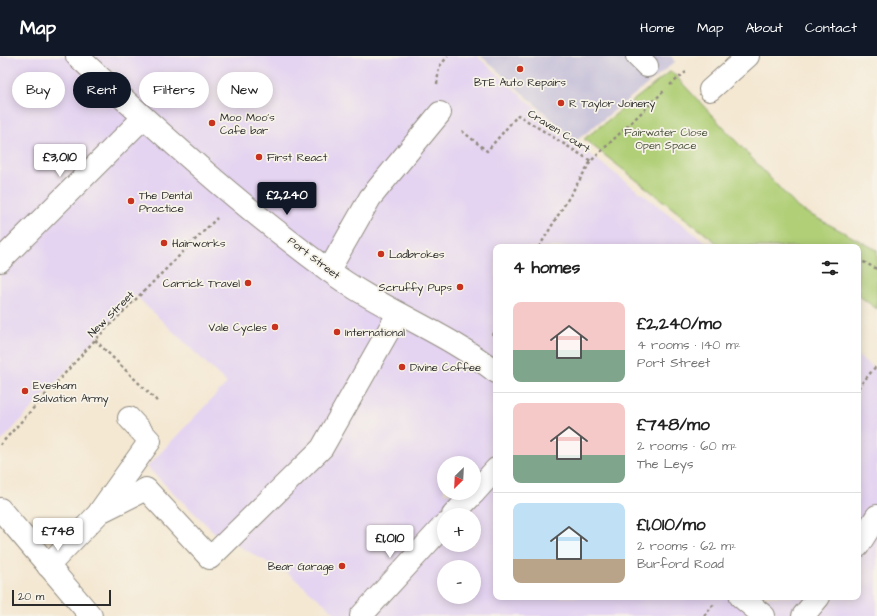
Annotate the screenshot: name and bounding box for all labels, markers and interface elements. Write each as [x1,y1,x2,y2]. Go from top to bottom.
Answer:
text: Map [20,15,56,42]
text: Home [640,18,675,38]
text: Map [697,18,723,38]
text: About [745,18,783,38]
text: Contact [805,18,857,38]
marker: BTE Auto Repairs [515,64,525,74]
chip: Buy [12,72,65,108]
chip: Rent [73,72,131,108]
chip: Filters [139,72,209,108]
chip: New [217,72,273,108]
place label: BTE Auto Repairs [474,75,566,90]
place label: R Taylor Joinery [569,96,655,112]
marker: R Taylor Joinery [556,98,566,108]
street label: Craven Court [525,106,594,156]
place label: Moo Moo's Cafe bar [220,110,275,138]
marker: Moo Moo's Cafe bar [207,118,217,128]
park label: Fairwater Close Open Space [624,125,708,153]
pin: £3,010 [27,144,93,178]
text: £3,010 [43,148,77,166]
place label: First React [267,150,328,165]
marker: First React [254,152,264,162]
pin: £2,240 [254,182,320,216]
text: £2,240 [266,186,308,204]
place label: The Dental Practice [139,188,192,216]
marker: The Dental Practice [126,196,136,206]
street label: Port Street [285,233,344,283]
place label: Hairworks [172,236,226,251]
marker: Hairworks [159,238,169,248]
place label: Ladbrokes [389,247,445,262]
marker: Ladbrokes [376,249,386,259]
text: 4 homes [513,256,580,280]
icon: filters [819,257,841,279]
place label: Carrick Travel [163,276,240,291]
marker: Carrick Travel [243,278,253,288]
place label: Scruffy Pups [379,280,452,296]
marker: Scruffy Pups [455,282,465,292]
street label: New Street [84,287,138,341]
text: £2,240/mo [637,312,721,336]
icon: home [545,318,593,366]
place label: Vale Cycles [208,320,267,336]
marker: Vale Cycles [270,322,280,332]
place label: International [345,325,405,340]
marker: International [332,327,342,337]
text: 4 rooms · 140 m² [637,336,741,354]
text: Port Street [637,354,710,372]
place label: Divine Coffee [410,360,481,375]
marker: Divine Coffee [397,362,407,372]
place label: Evesham Salvation Army [33,378,109,407]
marker: Evesham Salvation Army [20,386,30,396]
text: £748/mo [637,413,710,437]
icon: home [545,419,593,467]
text: 2 rooms · 60 m² [637,437,737,455]
text: The Leys [637,455,693,473]
north arrow [437,456,481,500]
map controls [437,456,481,604]
button: + [437,508,481,552]
text: £1,010/mo [637,513,706,537]
pin: £748 [34,518,82,552]
icon: home [545,519,593,567]
text: £748 [42,522,74,540]
pin: £1,010 [357,525,423,559]
text: £1,010 [375,529,405,547]
text: 2 rooms · 62 m² [637,537,736,555]
text: Burford Road [637,555,724,573]
place label: Bear Garage [268,559,334,575]
button: − [437,560,481,604]
marker: Bear Garage [337,561,347,571]
scale bar [12,588,111,607]
text: 20 m [18,589,44,604]

